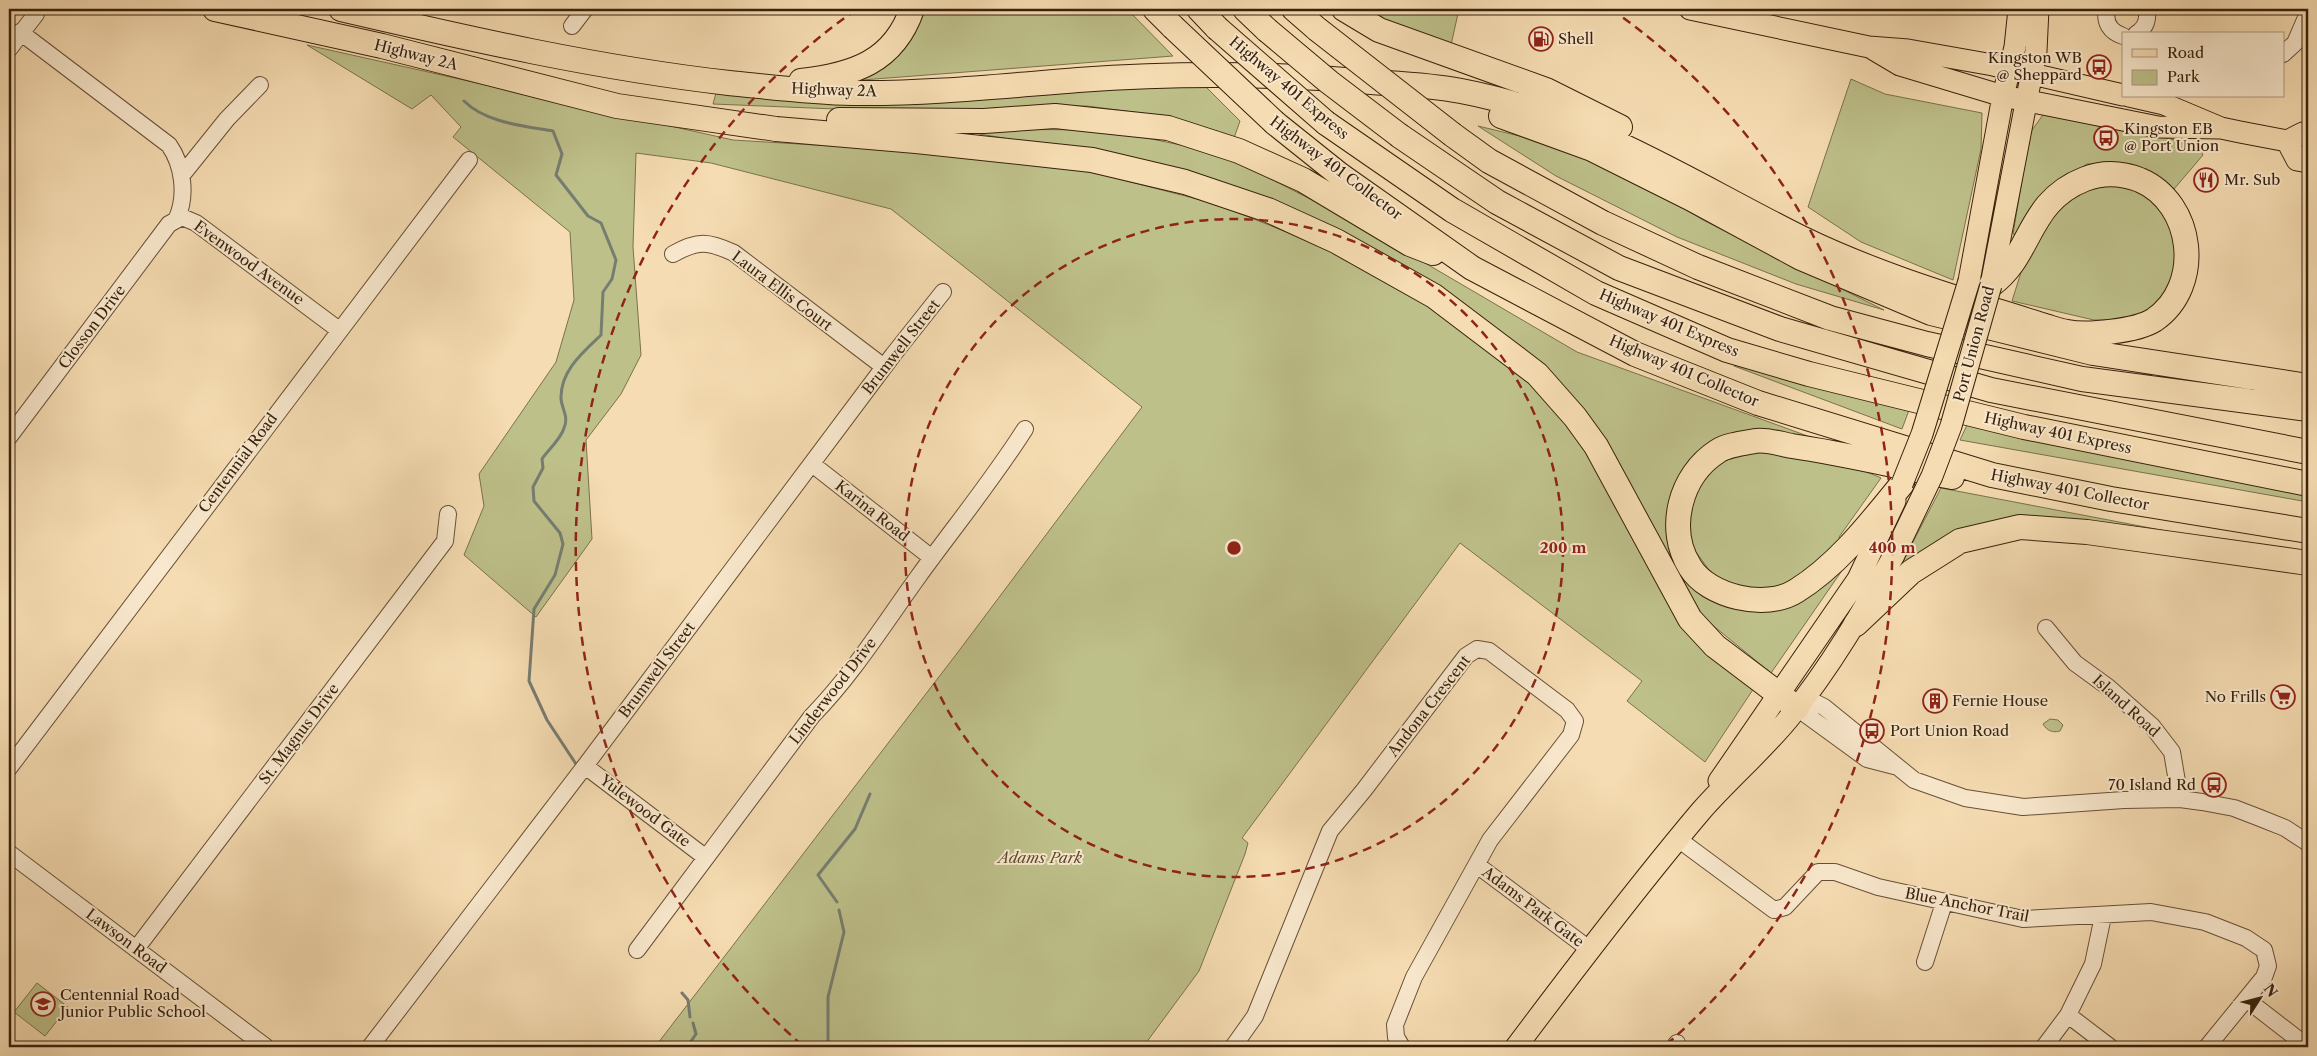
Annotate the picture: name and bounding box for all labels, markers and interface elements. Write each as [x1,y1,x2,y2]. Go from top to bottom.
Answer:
fuel station icon: Shell [1528,26,1554,52]
place label: Shell [1558,29,1594,48]
street label: Highway 401 Express [1226,32,1353,143]
legend [2122,32,2284,98]
street label: Highway 2A [372,35,461,74]
text: Road [2167,43,2204,62]
place label: Kingston WB @ Sheppard [1988,48,2082,84]
bus stop icon: Kingston WB @ Sheppard [2086,54,2112,80]
text: Park [2167,67,2201,86]
street label: Highway 2A [791,79,878,101]
street label: Highway 401 Collector [1266,112,1407,224]
place label: Kingston EB @ Port Union [2124,119,2220,155]
bus stop icon: Kingston EB @ Port Union [2093,125,2119,151]
restaurant icon: Mr. Sub [2193,167,2219,193]
place label: Mr. Sub [2224,170,2280,189]
street label: Evenwood Avenue [190,216,308,309]
street label: Laura Ellis Court [728,247,837,335]
street label: Closson Drive [54,281,129,372]
street label: Highway 401 Express [1596,284,1742,361]
street label: Port Union Road [1949,284,1998,404]
street label: Brumwell Street [858,295,944,398]
street label: Highway 401 Collector [1606,330,1763,411]
street label: Highway 401 Express [1983,408,2134,457]
street label: Centennial Road [194,409,281,516]
street label: Highway 401 Collector [1989,465,2152,514]
street label: Karina Road [832,476,913,545]
text: 200 m [1540,538,1586,557]
text: 400 m [1869,538,1915,557]
centre of rings [1225,539,1243,557]
street label: Brumwell Street [614,617,699,721]
street label: Linderwood Drive [785,634,880,748]
street label: Andona Crescent [1382,651,1475,761]
street label: Island Road [2089,670,2164,741]
street label: St. Magnus Drive [255,680,343,788]
supermarket icon: No Frills [2270,684,2296,710]
place label: No Frills [2205,687,2266,706]
building icon: Fernie House [1922,688,1948,714]
place label: Fernie House [1952,691,2048,710]
bus stop icon: Port Union Road [1859,718,1885,744]
place label: Port Union Road [1890,721,2009,740]
street label: Yulewood Gate [595,770,694,851]
bus stop icon: 70 Island Rd [2201,772,2227,798]
place label: 70 Island Rd [2108,775,2196,794]
park label: Adams Park [996,848,1082,867]
street label: Adams Park Gate [1478,862,1588,951]
street label: Blue Anchor Trail [1903,883,2031,926]
street label: Lawson Road [82,904,170,977]
north arrow [2234,974,2284,1024]
text: N [2260,980,2281,1001]
place label: Centennial Road Junior Public School [58,985,206,1021]
school or university icon: Centennial Road Junior Public School [30,991,56,1017]

